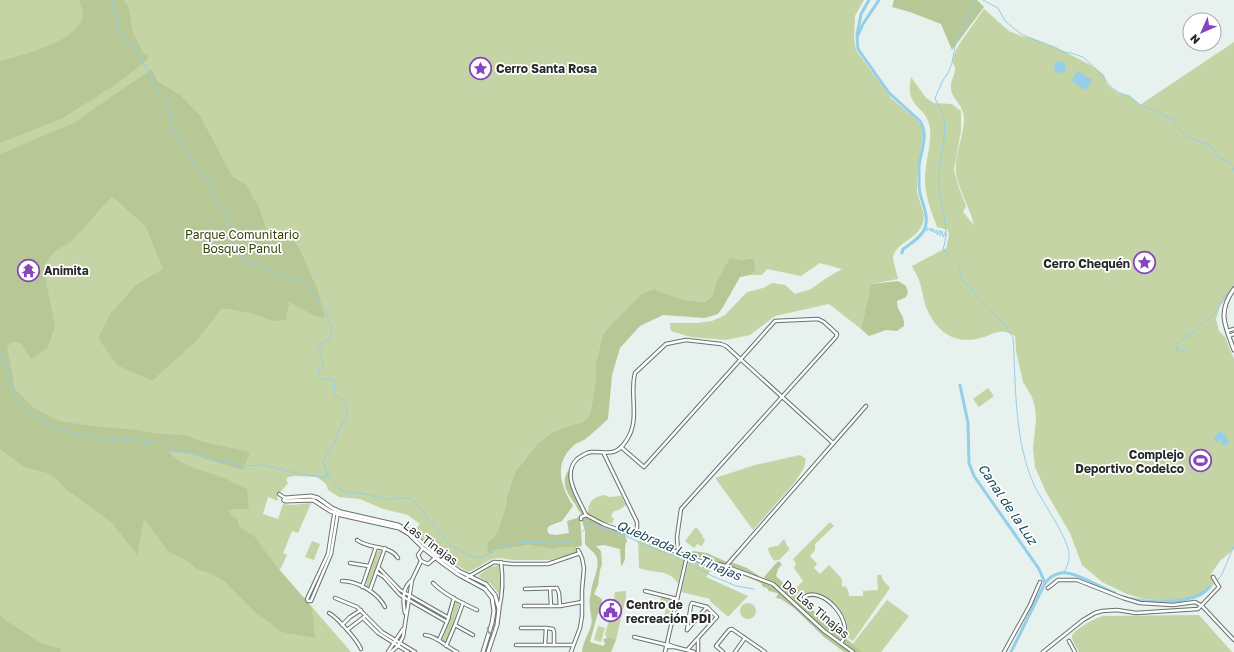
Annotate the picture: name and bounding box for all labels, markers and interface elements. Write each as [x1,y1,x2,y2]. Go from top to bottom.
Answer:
north arrow [1182,12,1222,52]
text: N [1187,32,1202,47]
place icon: Cerro Santa Rosa [468,55,494,81]
place label: Cerro Santa Rosa [496,61,597,76]
park label: Parque Comunitario Bosque Panul [185,227,299,256]
place icon: Cerro Chequén [1132,250,1158,276]
place label: Cerro Chequén [1043,256,1130,271]
temple icon: Animita [16,257,42,283]
place label: Animita [44,263,89,278]
place label: Complejo Deportivo Codelco [1075,447,1184,476]
sports icon: Complejo Deportivo Codelco [1187,448,1213,474]
water label: Canal de la Luz [975,461,1042,549]
water label: Quebrada Las Tinajas [614,517,745,584]
street label: Las Tinajas [401,518,461,568]
street label: De Las Tinajas [780,577,852,641]
place label: Centro de recreación PDI [626,597,711,626]
public building icon: Centro de recreación PDI [597,598,623,624]
one-way arrow [486,627,495,634]

